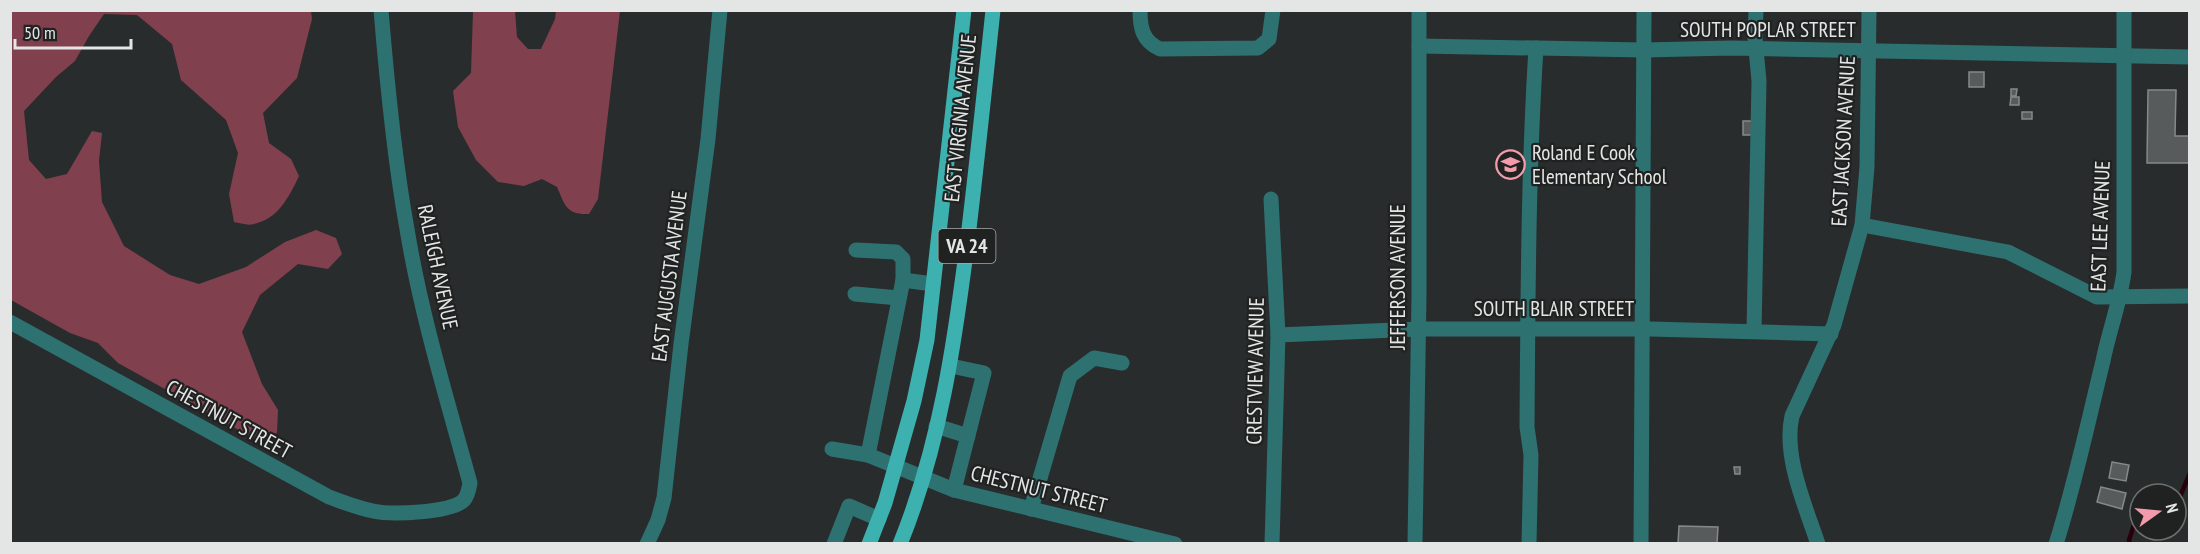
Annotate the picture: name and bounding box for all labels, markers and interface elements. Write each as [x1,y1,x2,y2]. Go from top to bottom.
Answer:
scale bar [15,12,130,50]
street label: SOUTH POPLAR STREET [1680,16,1857,43]
text: 50 m [24,21,56,44]
street label: EAST VIRGINIA AVENUE [938,33,982,203]
street label: EAST JACKSON AVENUE [1825,55,1861,227]
place label: Roland E Cook Elementary School [1532,139,1667,190]
school or university icon: Roland E Cook Elementary School [1495,148,1527,180]
street label: EAST LEE AVENUE [2084,160,2116,292]
street label: EAST AUGUSTA AVENUE [645,189,693,363]
street label: RALEIGH AVENUE [412,202,464,332]
street label: JEFFERSON AVENUE [1384,204,1411,351]
road number: VA 24 [938,229,996,263]
street label: SOUTH BLAIR STREET [1474,295,1635,322]
street label: CRESTVIEW AVENUE [1240,297,1270,445]
street label: CHESTNUT STREET [161,373,297,465]
street label: CHESTNUT STREET [968,459,1111,519]
north arrow [2128,482,2188,542]
text: N [2162,501,2183,515]

